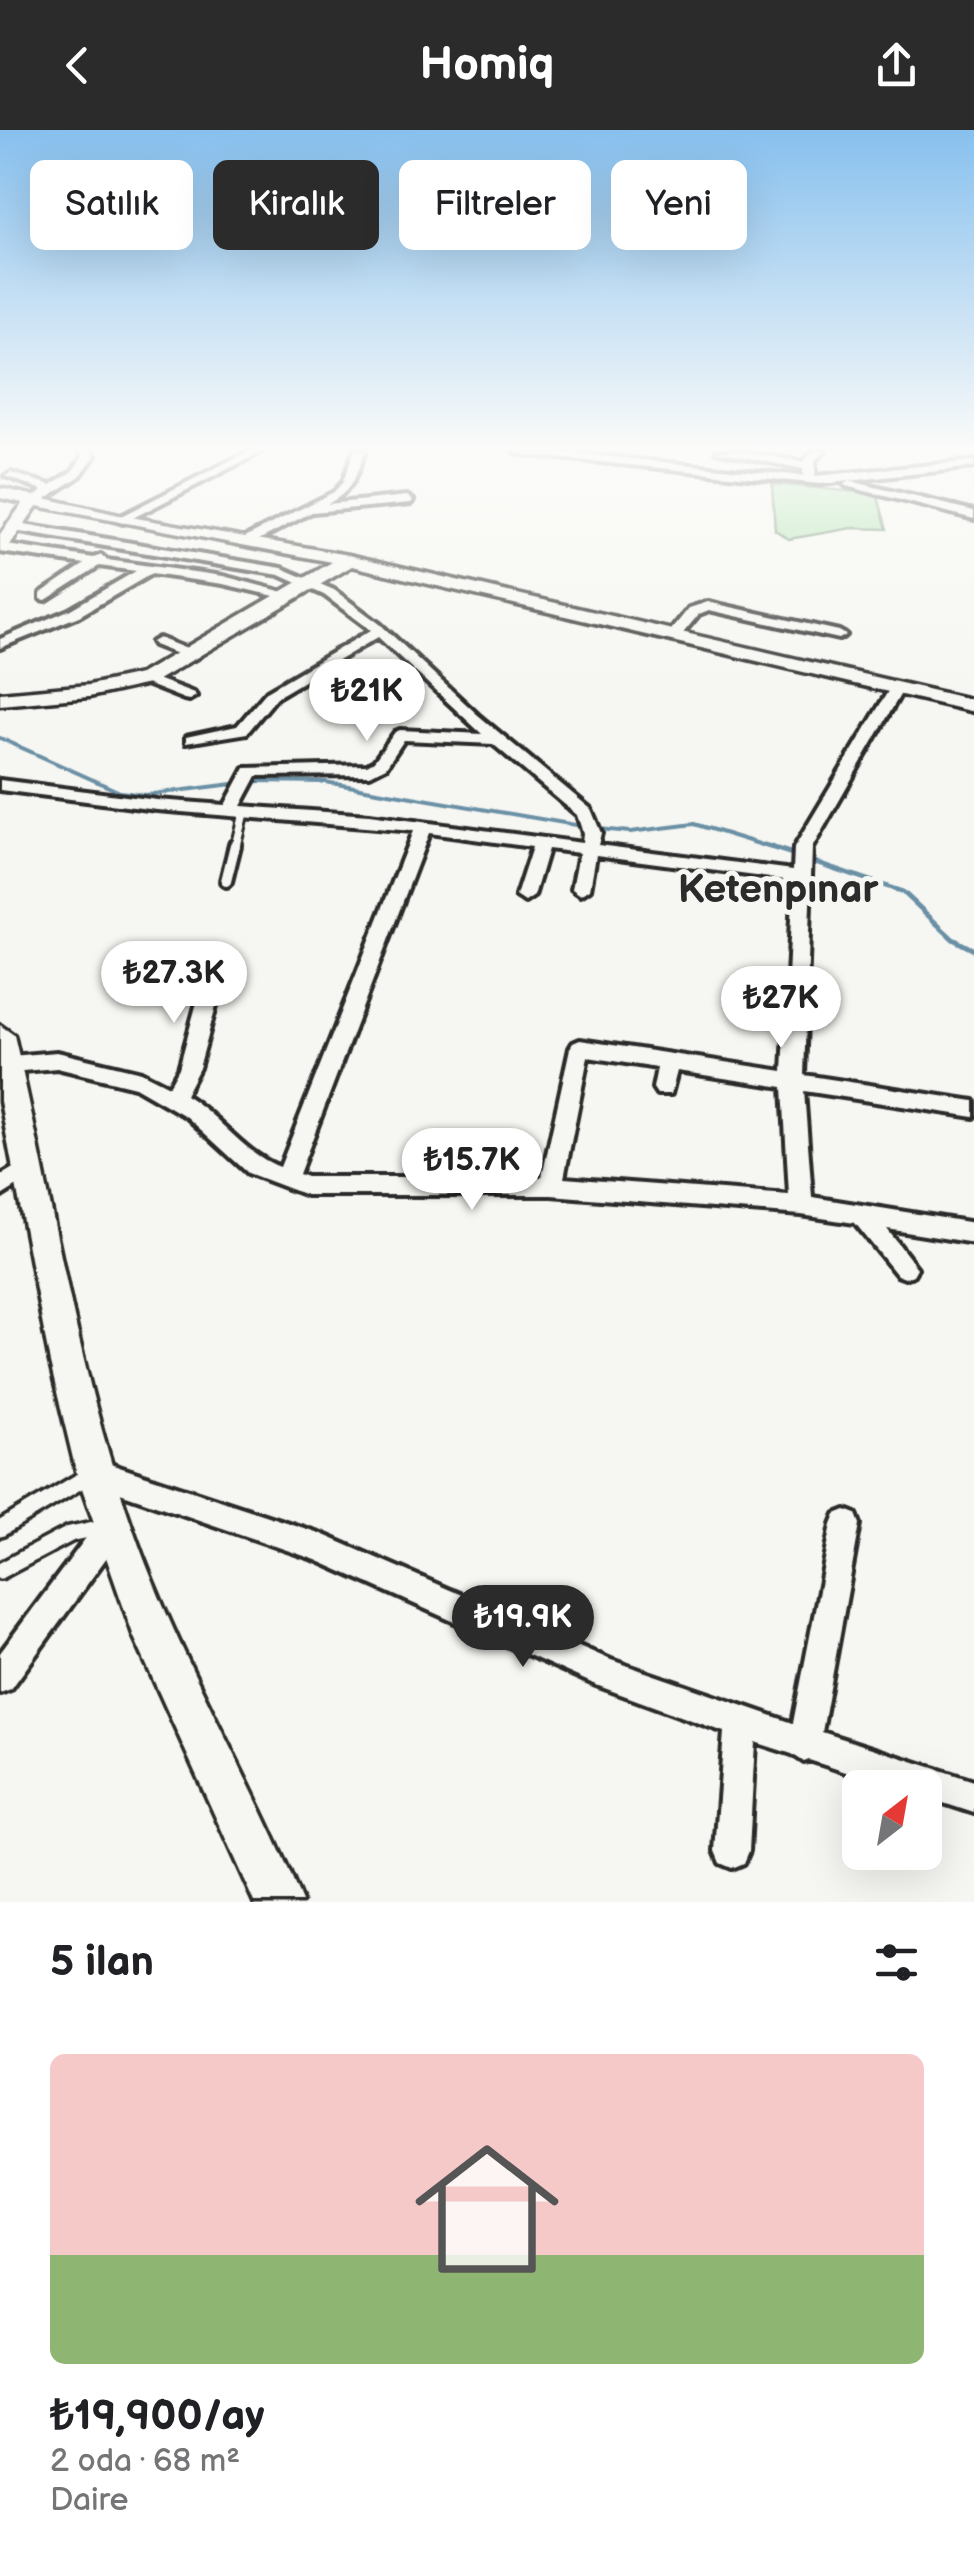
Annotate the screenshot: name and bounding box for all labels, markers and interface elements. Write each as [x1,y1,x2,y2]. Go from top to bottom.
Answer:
icon: back [50,38,105,93]
text: Homiq [420,38,554,93]
icon: share [869,38,924,93]
chip: Satılık [30,160,193,250]
chip: Kiralık [213,160,379,250]
chip: Filtreler [399,160,591,250]
chip: Yeni [611,160,747,250]
pin: ₺21K [308,659,426,744]
text: ₺21K [331,672,403,711]
district label: Ketenpınar [678,866,879,914]
pin: ₺27.3K [93,941,255,1026]
text: ₺27.3K [123,954,225,993]
pin: ₺27K [722,966,840,1051]
text: ₺27K [743,979,819,1018]
pin: ₺15.7K [391,1128,553,1213]
text: ₺15.7K [424,1141,520,1180]
pin: ₺19.9K [442,1585,604,1670]
text: ₺19.9K [474,1598,572,1637]
north arrow [842,1770,942,1870]
map controls [842,1770,942,1870]
icon: filters [869,1935,924,1990]
text: 5 ilan [50,1937,154,1988]
icon: home [397,2119,577,2299]
text: ₺19,900/ay [50,2391,265,2442]
text: 2 oda · 68 m² [50,2442,240,2481]
text: Daire [50,2481,128,2520]

